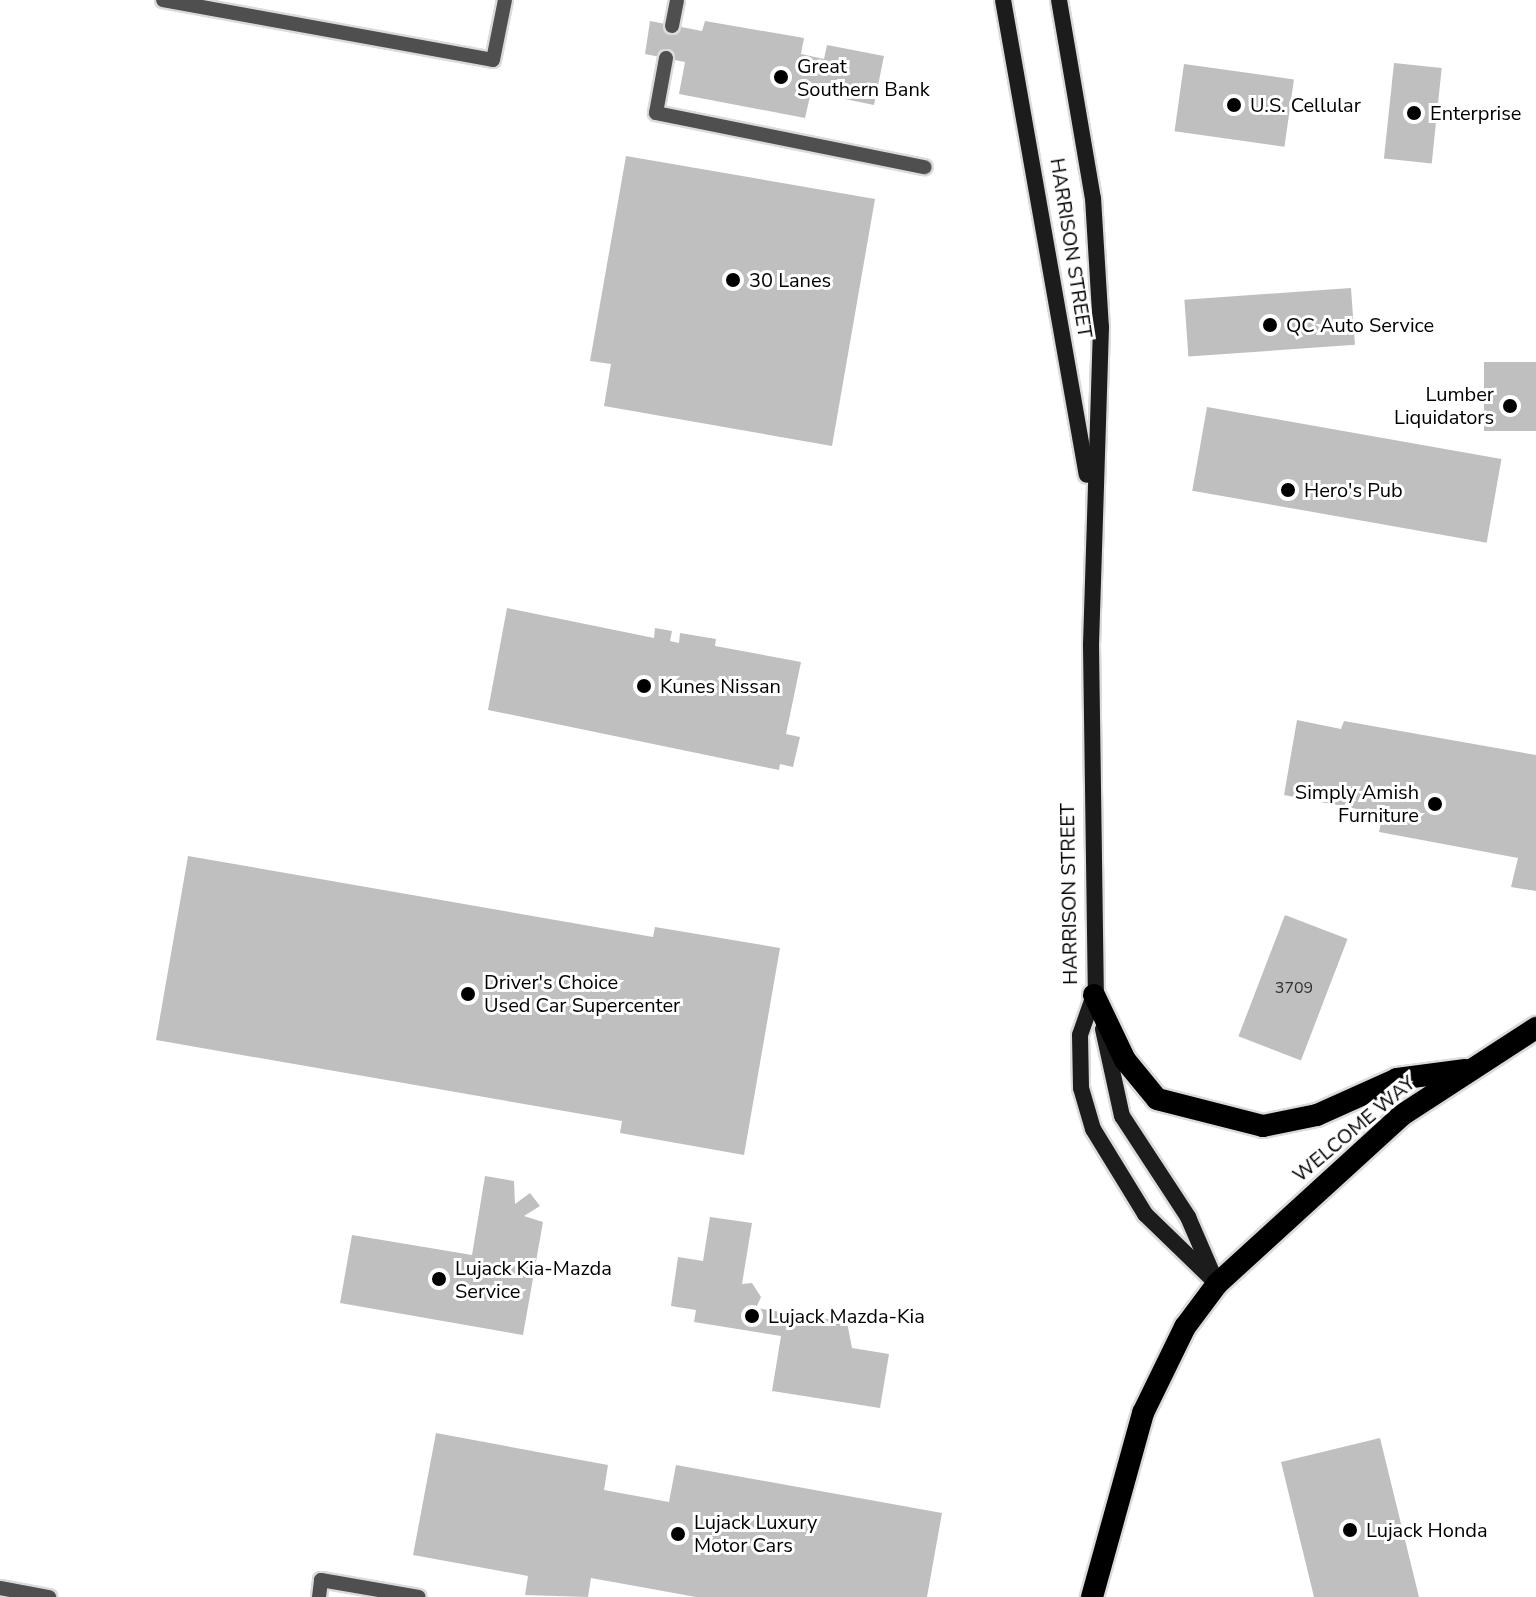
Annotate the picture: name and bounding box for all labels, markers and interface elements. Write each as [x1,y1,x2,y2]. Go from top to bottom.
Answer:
place label: Great Southern Bank [797,54,930,101]
marker: Great Southern Bank [772,68,790,86]
place label: U.S. Cellular [1250,93,1361,117]
marker: U.S. Cellular [1225,96,1243,114]
place label: Enterprise [1430,101,1521,125]
marker: Enterprise [1405,104,1423,122]
street label: HARRISON STREET [1045,156,1097,340]
place label: 30 Lanes [749,268,831,292]
marker: 30 Lanes [724,271,742,289]
place label: QC Auto Service [1286,313,1434,337]
marker: QC Auto Service [1261,316,1279,334]
place label: Lumber Liquidators [1394,382,1494,429]
marker: Lumber Liquidators [1501,397,1519,415]
place label: Hero's Pub [1304,478,1403,502]
marker: Hero's Pub [1279,481,1297,499]
place label: Kunes Nissan [660,674,781,698]
marker: Kunes Nissan [635,677,653,695]
place label: Simply Amish Furniture [1295,780,1419,827]
marker: Simply Amish Furniture [1426,795,1444,813]
street label: HARRISON STREET [1055,803,1083,985]
place label: Driver's Choice Used Car Supercenter [484,970,680,1017]
house number: 3709 [1275,978,1313,998]
marker: Driver's Choice Used Car Supercenter [459,985,477,1003]
street label: WELCOME WAY [1288,1071,1420,1187]
place label: Lujack Kia-Mazda Service [455,1256,612,1303]
marker: Lujack Kia-Mazda Service [430,1270,448,1288]
place label: Lujack Mazda-Kia [768,1304,925,1328]
marker: Lujack Mazda-Kia [743,1307,761,1325]
place label: Lujack Luxury Motor Cars [694,1510,817,1557]
place label: Lujack Honda [1366,1518,1488,1542]
marker: Lujack Honda [1341,1521,1359,1539]
marker: Lujack Luxury Motor Cars [669,1525,687,1543]

